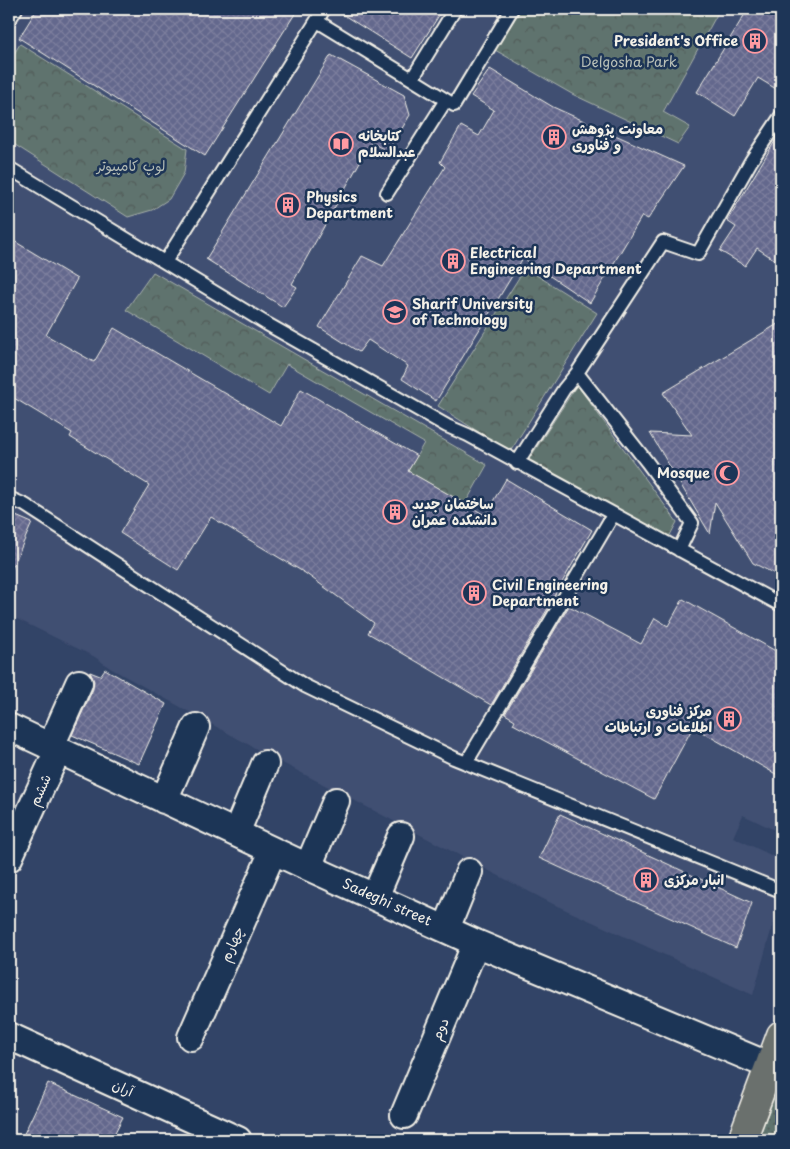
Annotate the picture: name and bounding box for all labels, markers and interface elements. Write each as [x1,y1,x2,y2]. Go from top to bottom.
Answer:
building icon: President's Office [742,28,768,54]
place label: President's Office [614,30,738,51]
park label: Delgosha Park [581,51,678,72]
place label: معاونت پژوهش و فناوری [572,118,663,155]
building icon: معاونت پژوهش و فناوری [541,124,567,150]
place label: کتابخانه عبدالسلام [358,125,416,163]
library icon: کتابخانه عبدالسلام [328,131,354,157]
park label: لوپ کامپیوتر [96,155,165,176]
place label: Physics Department [306,186,393,223]
building icon: Physics Department [275,192,301,218]
place label: Electrical Engineering Department [470,242,642,279]
building icon: Electrical Engineering Department [440,248,466,274]
place label: Sharif University of Technology [412,293,533,330]
school or university icon: Sharif University of Technology [382,299,408,325]
mosque icon: Mosque [714,460,740,486]
place label: Mosque [657,462,710,483]
place label: ساختمان جدید دانشکده عمران [412,493,497,530]
building icon: ساختمان جدید دانشکده عمران [382,499,408,525]
place label: Civil Engineering Department [492,574,608,611]
building icon: Civil Engineering Department [461,580,487,606]
place label: مرکز فناوری اطلاعات و ارتباطات [605,700,712,737]
building icon: مرکز فناوری اطلاعات و ارتباطات [716,706,742,732]
street label: ششم [23,770,57,810]
building icon: انبار مرکزی [633,867,659,893]
place label: انبار مرکزی [664,869,725,890]
street label: Sadeghi street [339,872,435,931]
street label: چهارم [214,923,250,965]
street label: دوم [425,1014,455,1044]
street label: آران [109,1074,138,1102]

